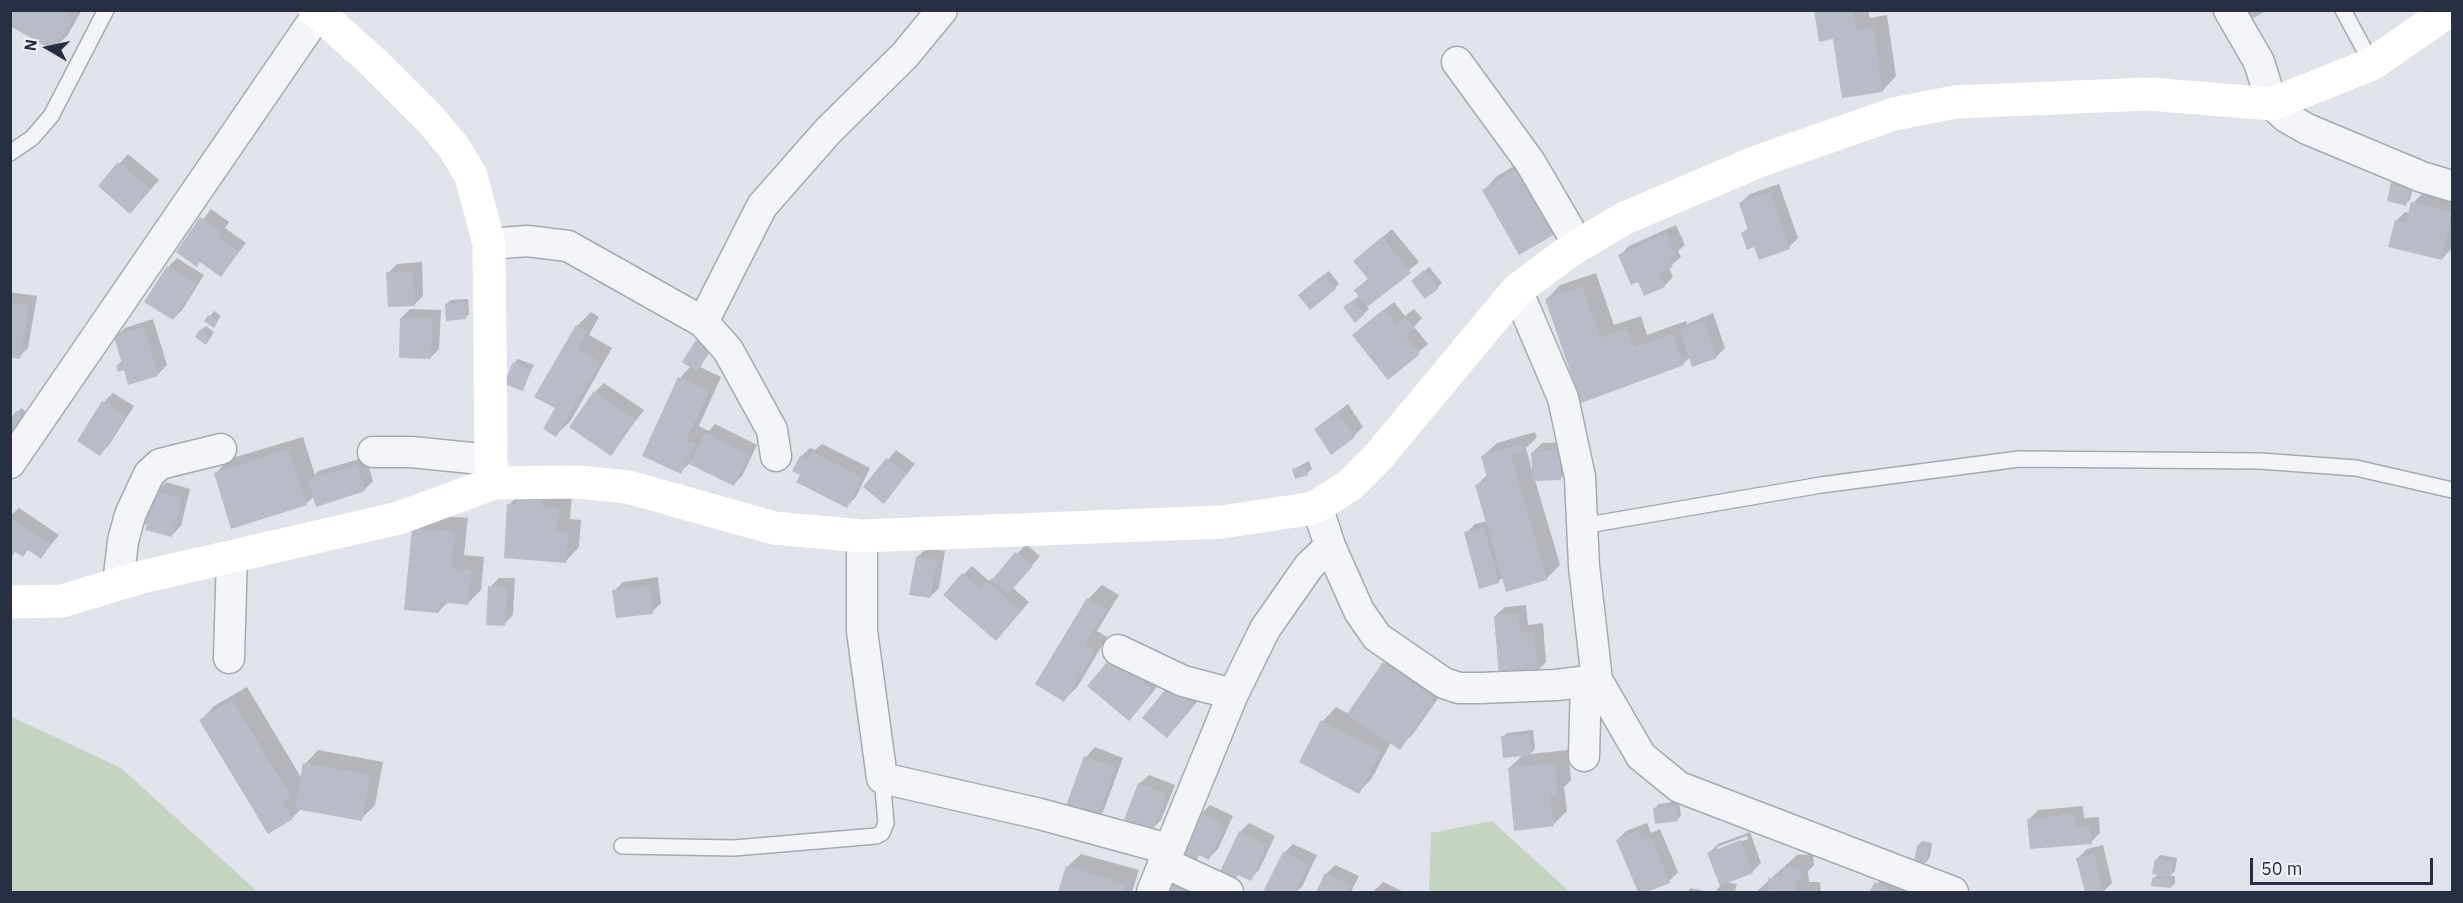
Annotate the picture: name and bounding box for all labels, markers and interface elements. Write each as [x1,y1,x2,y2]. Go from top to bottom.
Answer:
north arrow [18,18,78,78]
text: N [19,38,41,52]
scale bar [2253,846,2436,884]
text: 50 m [2261,857,2303,880]

